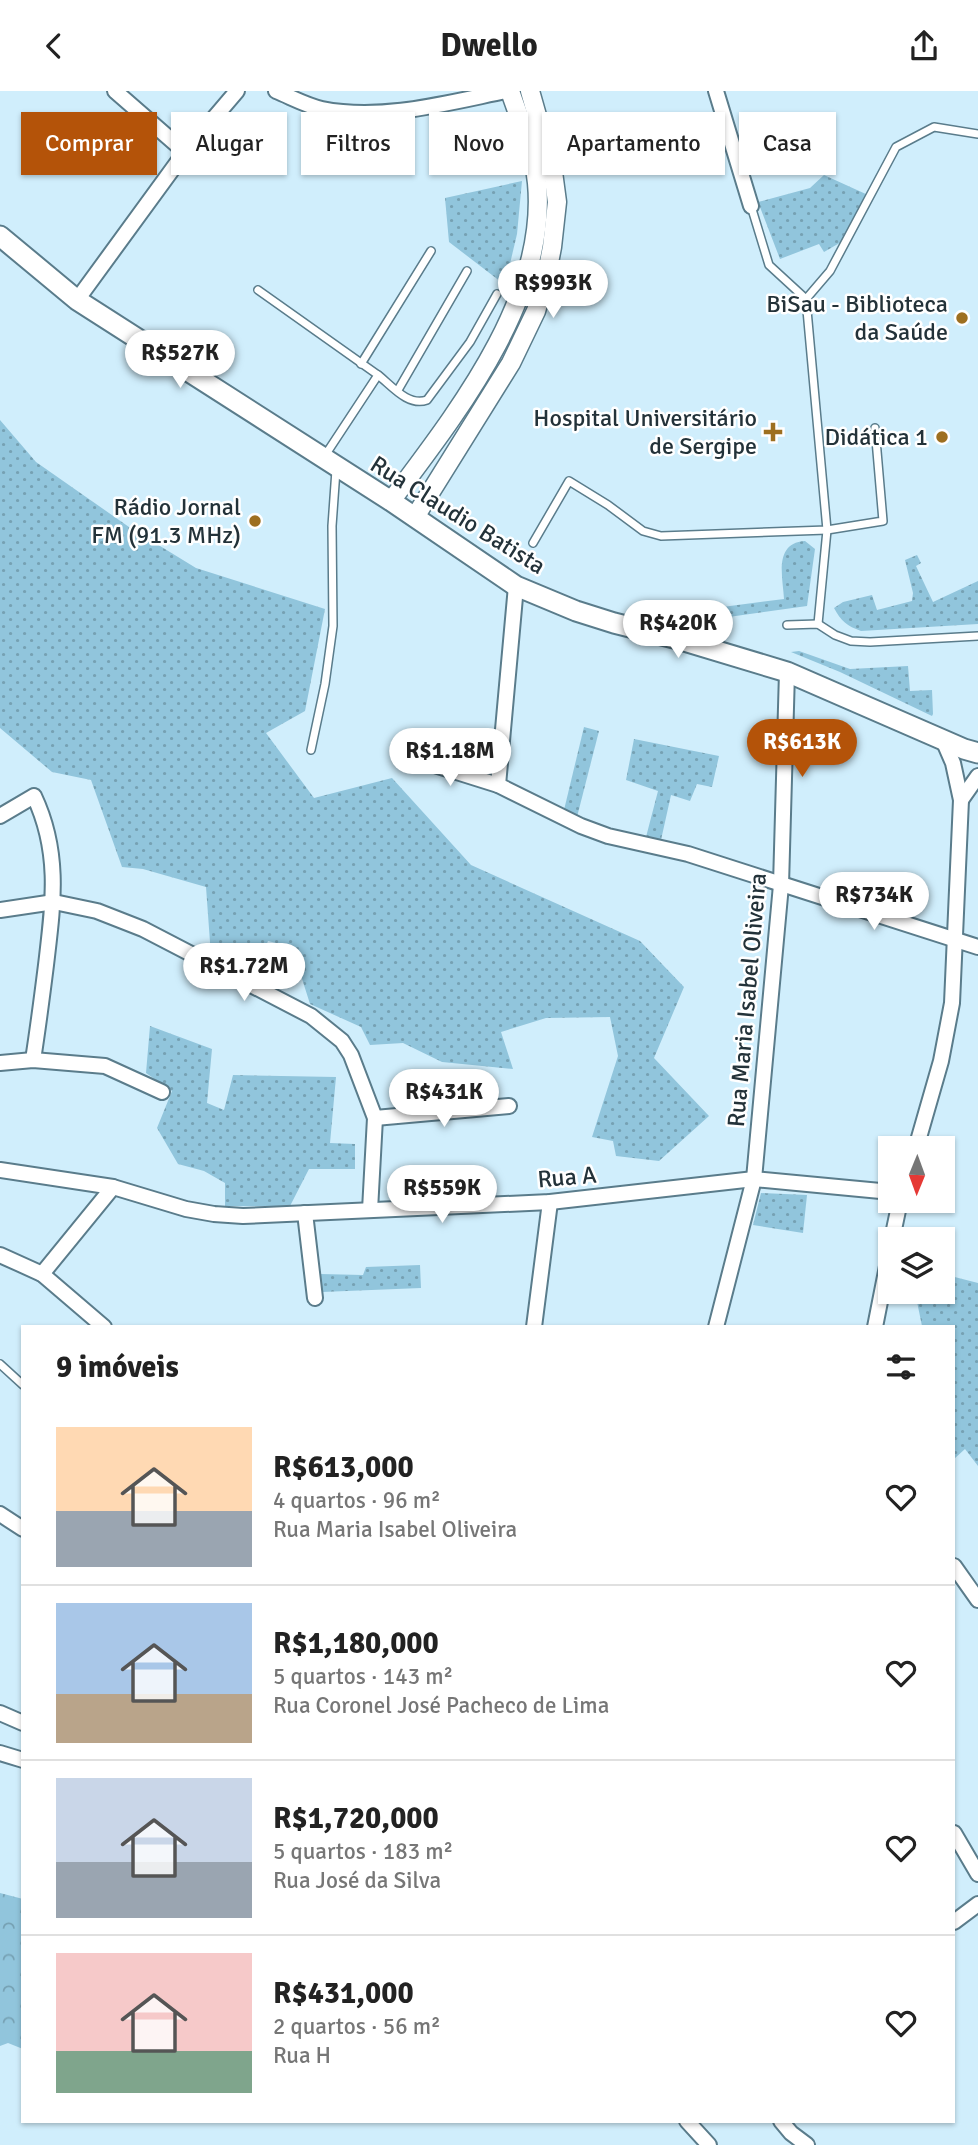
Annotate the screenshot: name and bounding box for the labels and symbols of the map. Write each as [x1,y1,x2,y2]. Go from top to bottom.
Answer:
pin: R$993K [496,261,610,320]
place label: BiSau - Biblioteca da Saúde [766,289,948,347]
marker: BiSau - Biblioteca da Saúde [954,310,970,326]
pin: R$527K [123,331,237,390]
place label: Hospital Universitário de Sergipe [533,403,757,461]
marker: Hospital Universitário de Sergipe [763,422,783,442]
place label: Didática 1 [824,422,928,452]
marker: Didática 1 [934,429,950,445]
street label: Rua Claudio Batista [365,449,551,581]
place label: Rádio Jornal FM (91.3 MHz) [91,492,241,550]
marker: Rádio Jornal FM (91.3 MHz) [247,513,263,529]
pin: R$420K [621,601,735,660]
pin: R$613K [745,719,859,779]
pin: R$1.18M [385,729,515,788]
street label: Rua Maria Isabel Oliveira [721,872,773,1128]
pin: R$734K [817,873,931,932]
pin: R$1.72M [179,943,309,1003]
pin: R$431K [387,1069,501,1129]
north arrow [878,1136,956,1213]
street label: Rua A [536,1159,598,1195]
pin: R$559K [385,1165,499,1225]

